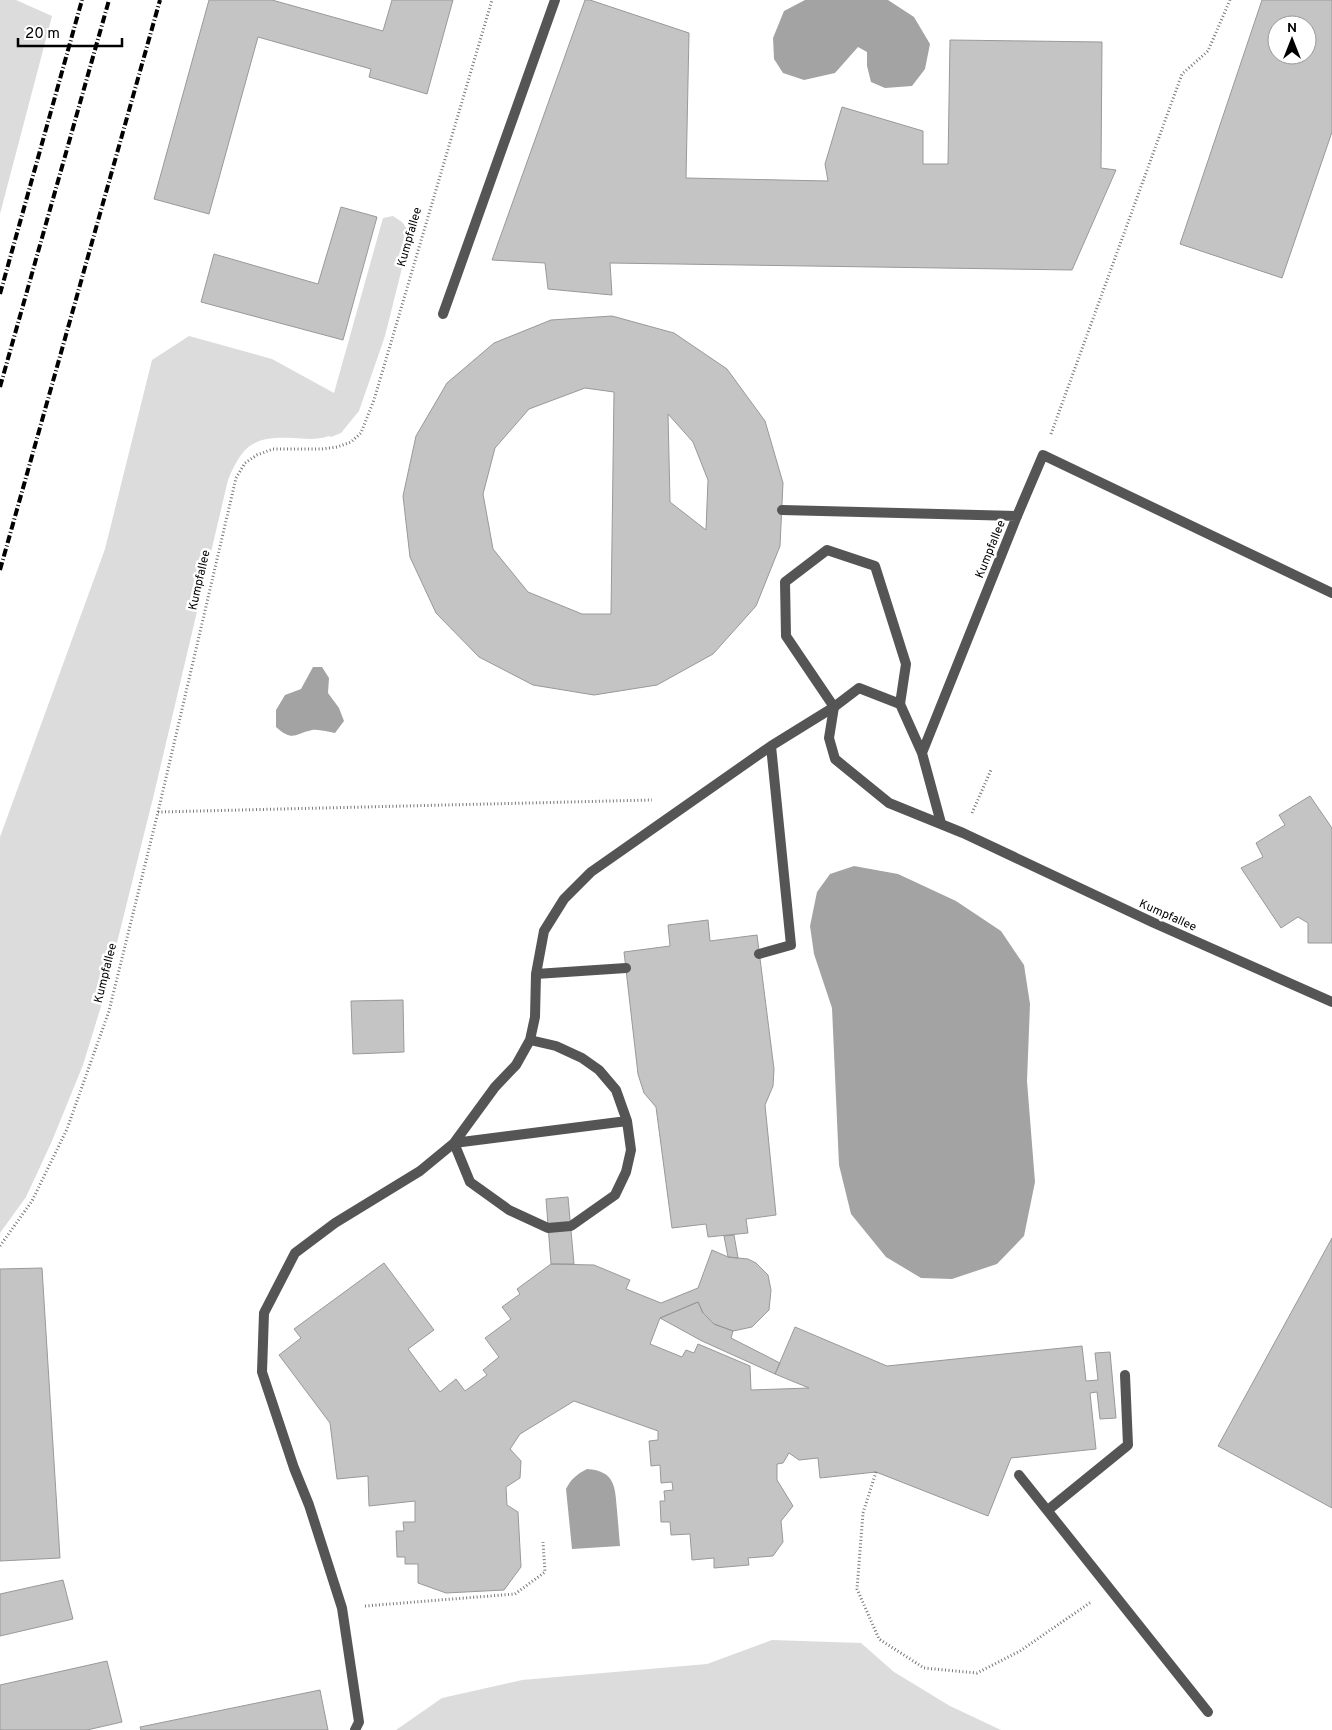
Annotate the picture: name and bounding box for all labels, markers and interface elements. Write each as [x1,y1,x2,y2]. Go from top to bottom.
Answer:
scale bar [18,15,121,47]
north arrow [1267,15,1317,65]
text: N [1287,20,1297,37]
text: 20 m [25,25,60,44]
street label: Kumpfallee [394,206,426,269]
street label: Kumpfallee [972,518,1010,581]
street label: Kumpfallee [185,549,215,612]
street label: Kumpfallee [1136,896,1199,936]
street label: Kumpfallee [91,942,121,1005]

